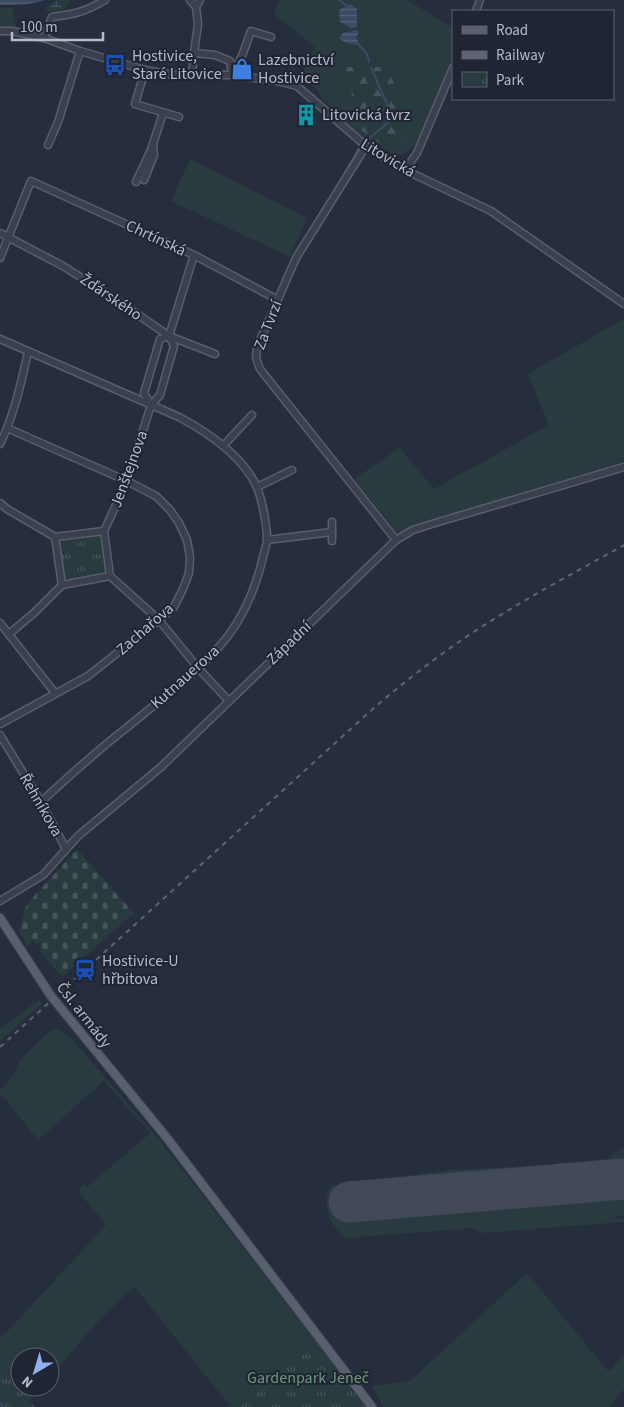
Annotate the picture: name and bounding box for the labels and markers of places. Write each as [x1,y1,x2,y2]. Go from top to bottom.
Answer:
place label: Hostivice, Staré Litovice [132,45,222,85]
place label: Lazebnictví Hostivice [258,49,335,89]
bus stop icon: Hostivice, Staré Litovice [102,52,128,78]
shop icon: Lazebnictví Hostivice [229,56,255,82]
building icon: Litovická tvrz [293,102,319,128]
place label: Litovická tvrz [322,104,411,126]
place label: Hostivice-U hřbitova [102,950,179,990]
station icon: Hostivice-U hřbitova [72,957,98,983]

